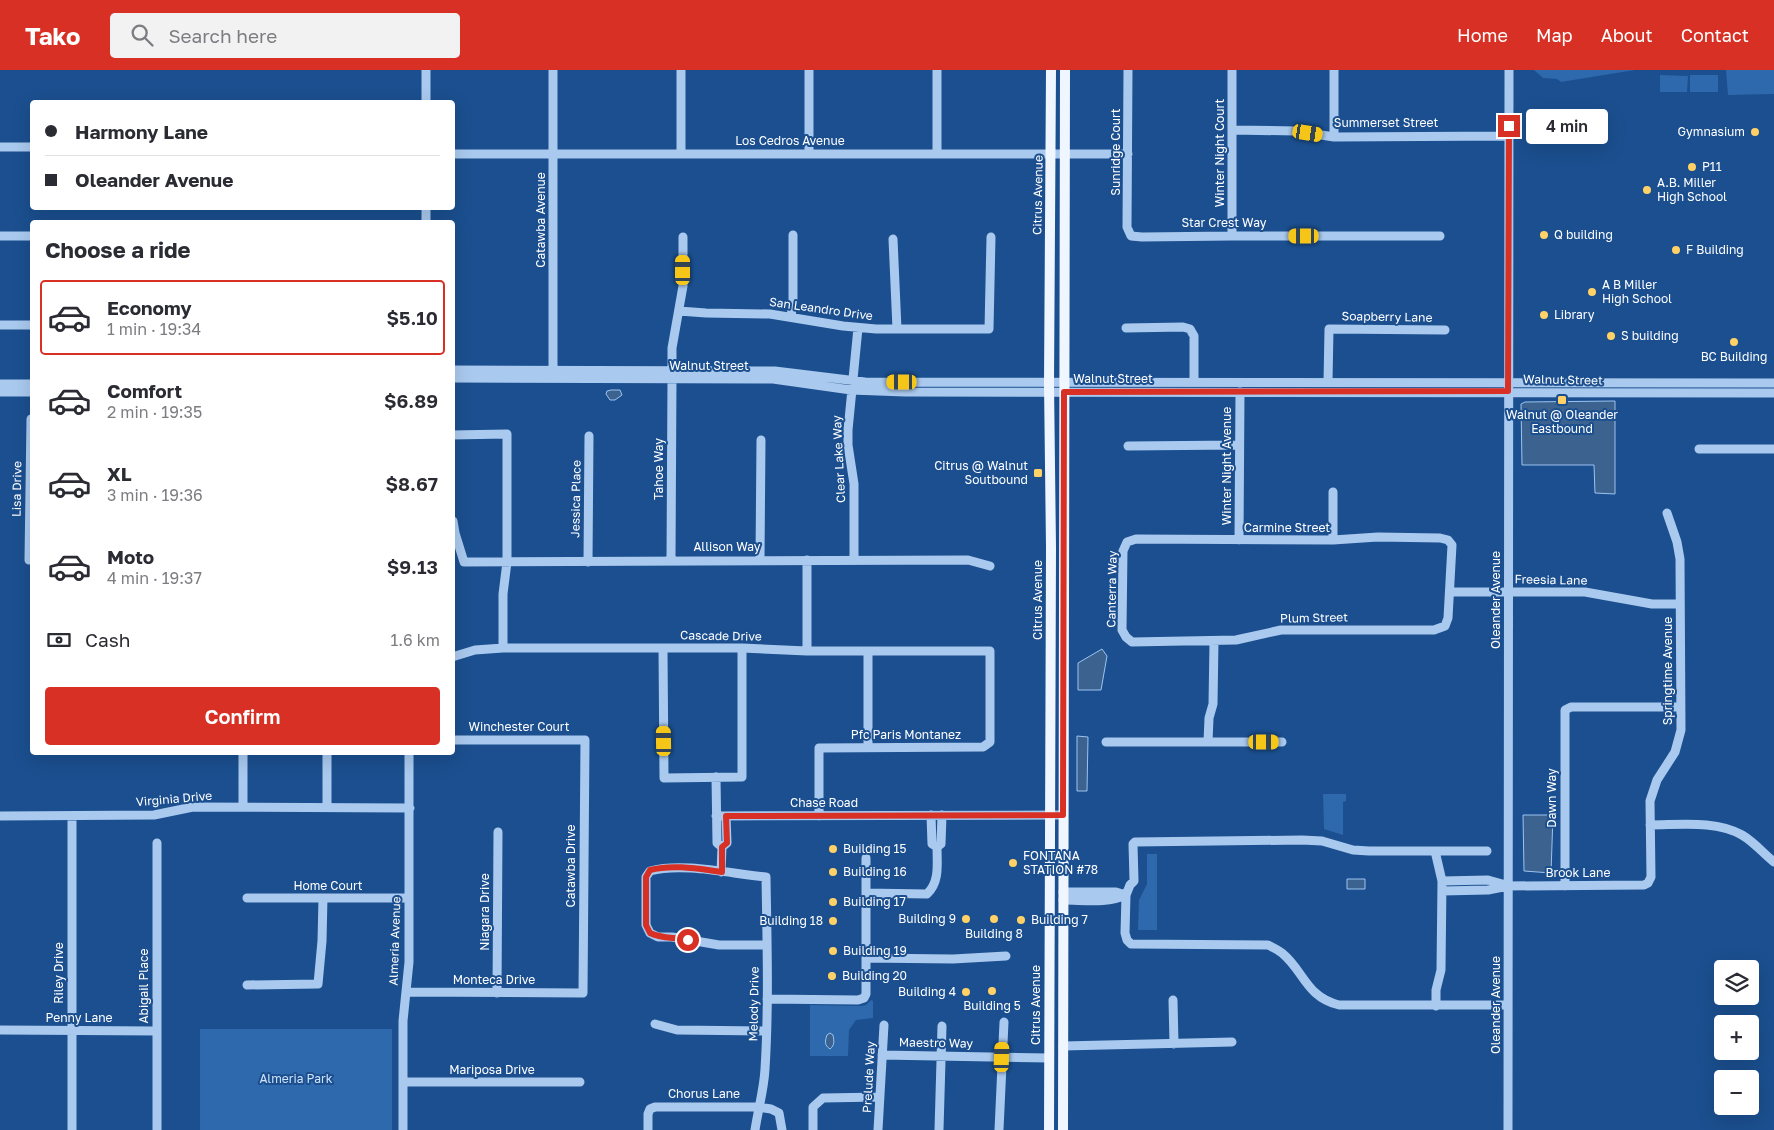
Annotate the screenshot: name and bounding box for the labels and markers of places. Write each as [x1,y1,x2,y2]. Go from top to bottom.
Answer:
place label: Gymnasium [1678,124,1745,139]
marker: Gymnasium [1749,126,1761,138]
place label: P11 [1702,159,1722,174]
marker: P11 [1686,161,1698,173]
place label: A.B. Miller High School [1657,175,1727,204]
marker: A.B. Miller High School [1641,184,1653,196]
place label: Q building [1554,227,1613,242]
marker: Q building [1538,229,1550,241]
place label: F Building [1686,242,1744,257]
marker: F Building [1670,244,1682,256]
place label: A B Miller High School [1602,277,1672,306]
marker: A B Miller High School [1586,286,1598,298]
place label: Library [1554,307,1595,322]
marker: Library [1538,309,1550,321]
place label: S building [1621,328,1679,343]
marker: S building [1605,330,1617,342]
marker: BC Building [1728,336,1740,348]
place label: BC Building [1701,349,1767,364]
marker: Walnut @ Oleander Eastbound [1556,394,1568,406]
place label: Walnut @ Oleander Eastbound [1506,407,1618,436]
place label: Citrus @ Walnut Soutbound [934,458,1028,487]
marker: Citrus @ Walnut Soutbound [1032,467,1044,479]
place label: Building 15 [843,841,906,856]
marker: Building 15 [827,843,839,855]
place label: FONTANA STATION #78 [1023,848,1098,877]
marker: FONTANA STATION #78 [1007,857,1019,869]
place label: Building 16 [843,864,907,879]
marker: Building 16 [827,866,839,878]
place label: Building 17 [843,894,906,909]
marker: Building 17 [827,896,839,908]
place label: Building 9 [898,911,956,926]
place label: Building 7 [1031,912,1088,927]
place label: Building 18 [759,913,823,928]
marker: Building 9 [960,913,972,925]
marker: Building 8 [988,913,1000,925]
marker: Building 7 [1015,914,1027,926]
marker: Building 18 [827,915,839,927]
place label: Building 8 [965,926,1023,941]
place label: Building 19 [843,943,907,958]
marker: Building 19 [827,945,839,957]
place label: Building 20 [842,968,907,983]
marker: Building 20 [826,970,838,982]
place label: Building 4 [898,984,956,999]
marker: Building 5 [986,985,998,997]
marker: Building 4 [960,986,972,998]
place label: Building 5 [963,998,1021,1013]

